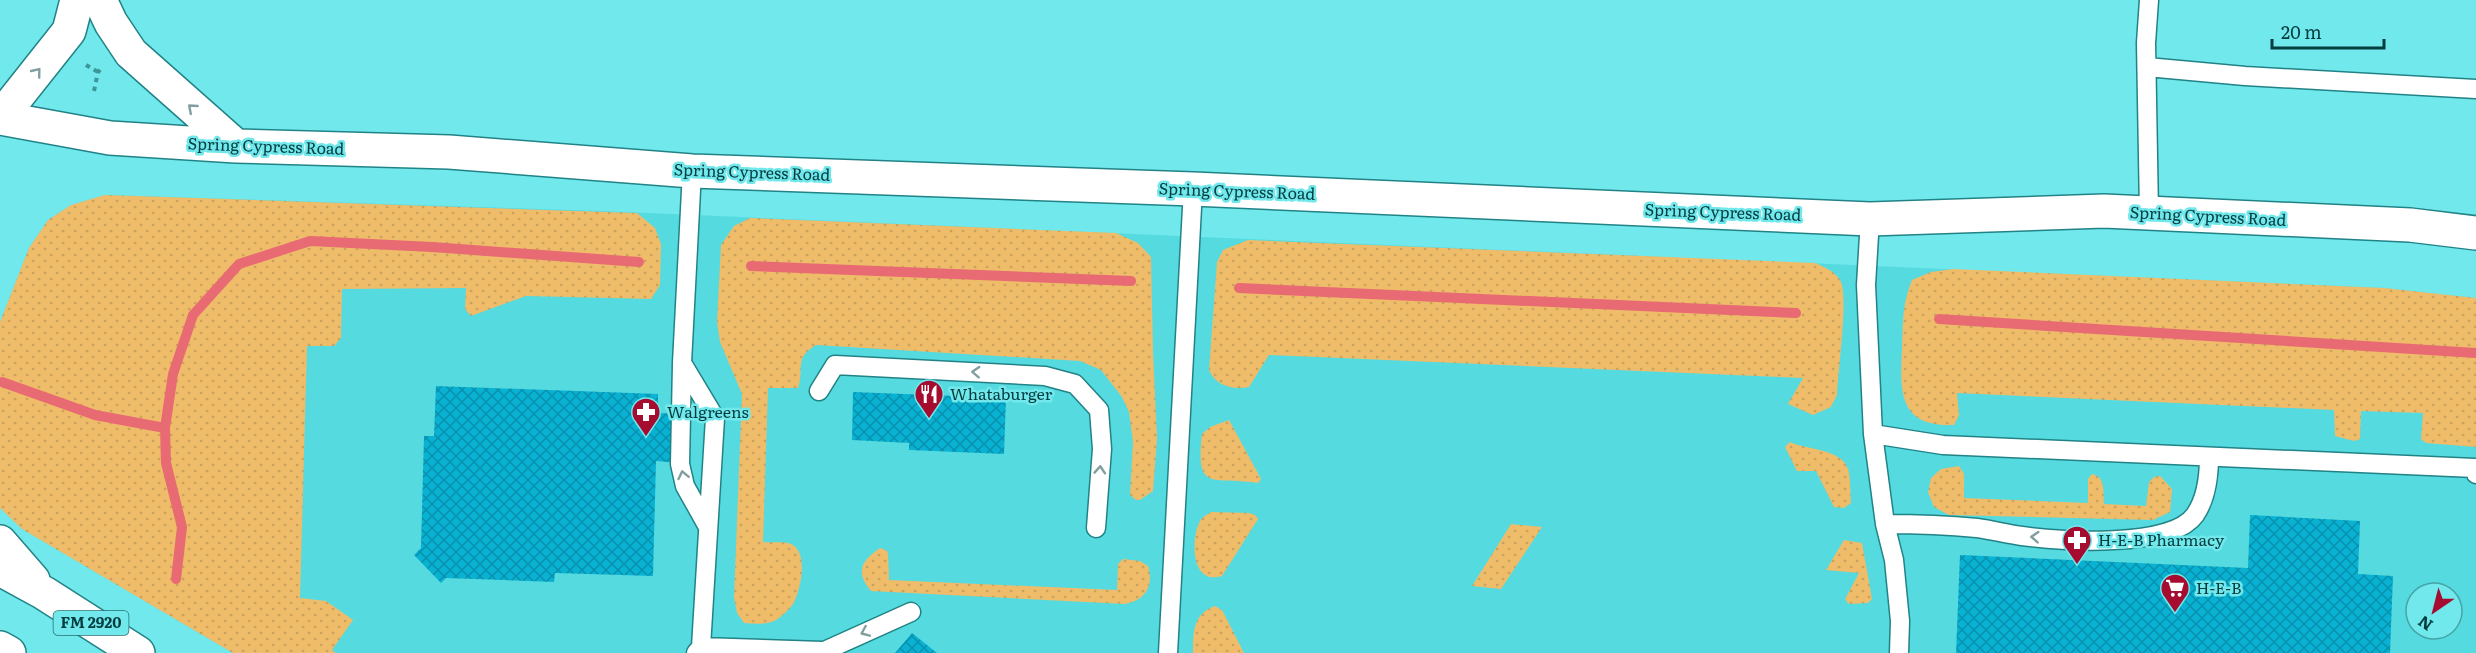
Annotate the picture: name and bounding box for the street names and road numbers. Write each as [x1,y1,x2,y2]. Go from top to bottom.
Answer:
street label: Spring Cypress Road [187,130,345,160]
street label: Spring Cypress Road [673,156,831,186]
street label: Spring Cypress Road [1158,175,1316,205]
street label: Spring Cypress Road [1644,196,1802,226]
street label: Spring Cypress Road [2129,199,2287,231]
road number: FM 2920 [54,611,128,635]

